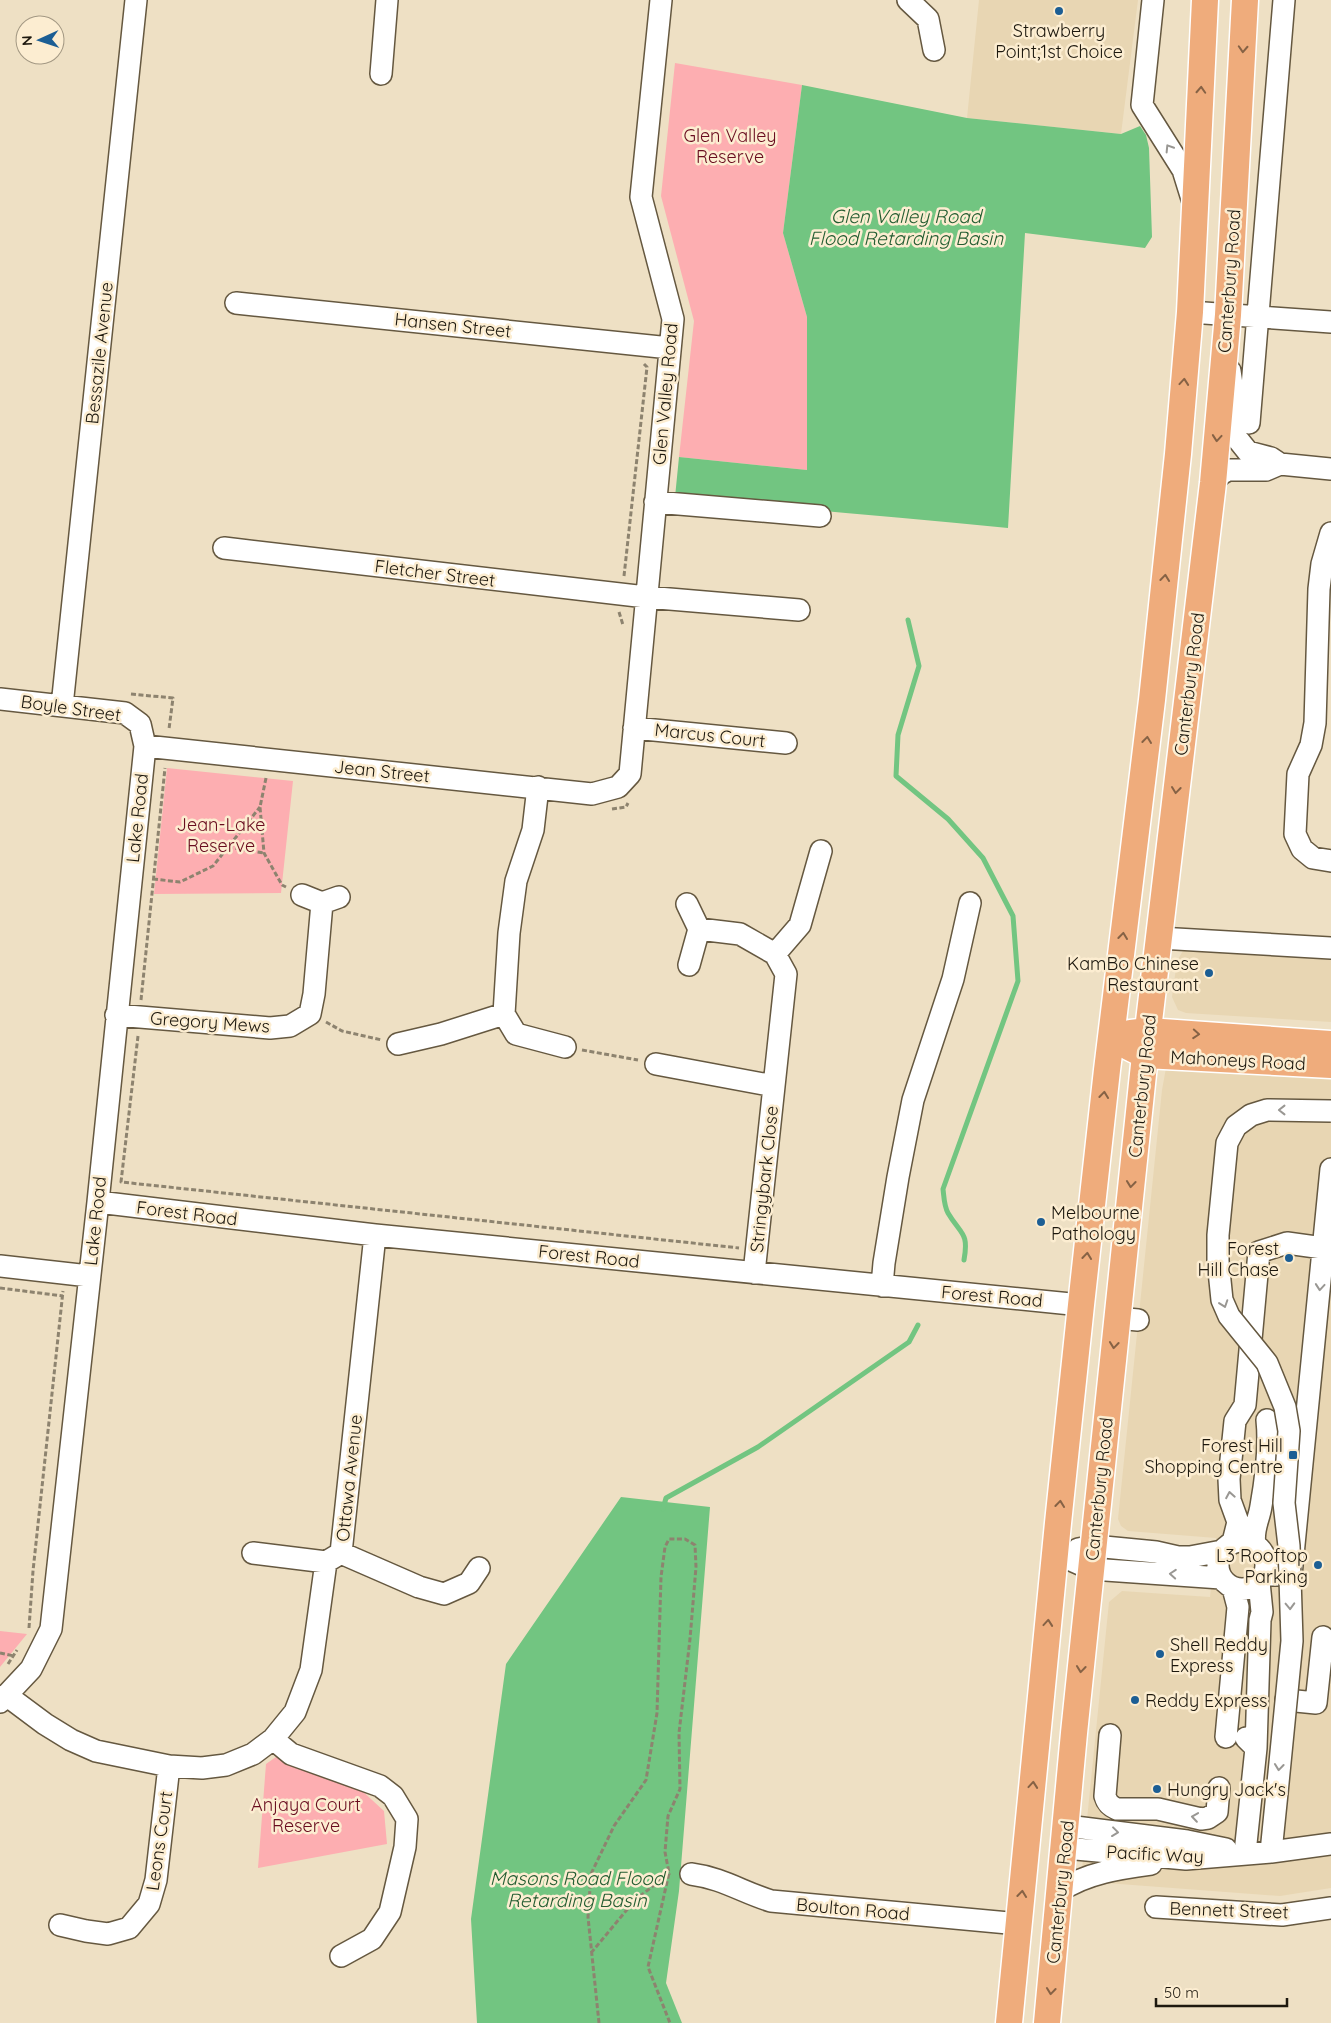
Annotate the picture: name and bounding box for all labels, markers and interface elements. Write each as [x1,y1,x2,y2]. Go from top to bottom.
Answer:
marker: Strawberry Point;1st Choice [1053,5,1065,17]
north arrow [15,15,65,65]
place label: Strawberry Point;1st Choice [995,19,1123,63]
text: N [18,35,36,46]
one-way arrow [1237,45,1248,53]
one-way arrow [1196,86,1206,94]
park label: Glen Valley Reserve [683,124,777,168]
one-way arrow [1166,145,1176,154]
water label: Glen Valley Road Flood Retarding Basin [809,204,1004,250]
street label: Canterbury Road [1213,208,1245,354]
street label: Bessazile Avenue [80,281,118,425]
street label: Hansen Street [393,307,513,343]
street label: Glen Valley Road [647,322,683,466]
one-way arrow [1178,378,1189,386]
one-way arrow [1212,434,1223,442]
street label: Fletcher Street [374,554,496,592]
one-way arrow [1159,574,1170,582]
street label: Canterbury Road [1169,611,1209,757]
street label: Boyle Street [19,690,123,726]
street label: Marcus Court [654,718,766,752]
one-way arrow [1142,736,1152,744]
street label: Jean Street [333,755,431,787]
street label: Lake Road [121,772,153,864]
one-way arrow [1171,787,1182,795]
park label: Jean-Lake Reserve [177,813,265,857]
one-way arrow [1117,932,1128,940]
place label: KamBo Chinese Restaurant [1067,952,1199,996]
marker: KamBo Chinese Restaurant [1203,967,1215,979]
street label: Gregory Mews [149,1006,271,1038]
street label: Canterbury Road [1123,1013,1161,1159]
one-way arrow [1193,1029,1201,1040]
street label: Mahoneys Road [1170,1045,1306,1075]
one-way arrow [1098,1091,1109,1099]
street label: Stringybark Close [745,1105,783,1253]
one-way arrow [1278,1105,1286,1115]
street label: Lake Road [79,1175,111,1267]
one-way arrow [1126,1180,1137,1188]
street label: Forest Road [135,1195,239,1231]
place label: Melbourne Pathology [1051,1201,1140,1245]
marker: Melbourne Pathology [1035,1216,1047,1228]
place label: Forest Hill Chase [1197,1237,1279,1281]
street label: Forest Road [537,1239,641,1273]
one-way arrow [1081,1252,1092,1260]
marker: Forest Hill Chase [1283,1252,1295,1264]
street label: Forest Road [940,1280,1044,1312]
one-way arrow [1314,1283,1325,1291]
one-way arrow [1219,1300,1229,1308]
one-way arrow [1109,1342,1120,1350]
street label: Ottawa Avenue [331,1413,367,1543]
street label: Canterbury Road [1080,1416,1118,1562]
place label: Forest Hill Shopping Centre [1144,1434,1283,1478]
marker: Forest Hill Shopping Centre [1287,1449,1299,1461]
one-way arrow [1226,1491,1236,1500]
one-way arrow [1054,1500,1065,1508]
place label: L3 Rooftop Parking [1216,1544,1308,1588]
marker: L3 Rooftop Parking [1312,1559,1324,1571]
one-way arrow [1168,1569,1176,1580]
one-way arrow [1285,1602,1295,1610]
one-way arrow [1043,1619,1054,1627]
place label: Shell Reddy Express [1170,1633,1268,1677]
marker: Shell Reddy Express [1154,1648,1166,1660]
one-way arrow [1076,1666,1087,1674]
place label: Reddy Express [1145,1689,1268,1712]
marker: Reddy Express [1129,1694,1141,1706]
one-way arrow [1274,1764,1285,1772]
place label: Hungry Jack's [1167,1778,1286,1801]
one-way arrow [1027,1781,1038,1789]
marker: Hungry Jack's [1151,1783,1163,1795]
street label: Leons Court [141,1790,177,1892]
park label: Anjaya Court Reserve [251,1793,361,1837]
one-way arrow [1190,1812,1198,1823]
street label: Canterbury Road [1041,1819,1079,1965]
one-way arrow [1111,1826,1119,1837]
street label: Pacific Way [1106,1840,1204,1868]
water label: Masons Road Flood Retarding Basin [490,1866,667,1912]
one-way arrow [1017,1889,1028,1897]
street label: Boulton Road [795,1893,911,1925]
street label: Bennett Street [1169,1896,1289,1924]
scale bar [1156,1976,1287,2008]
text: 50 m [1164,1983,1199,2002]
one-way arrow [1045,1987,1056,1995]

